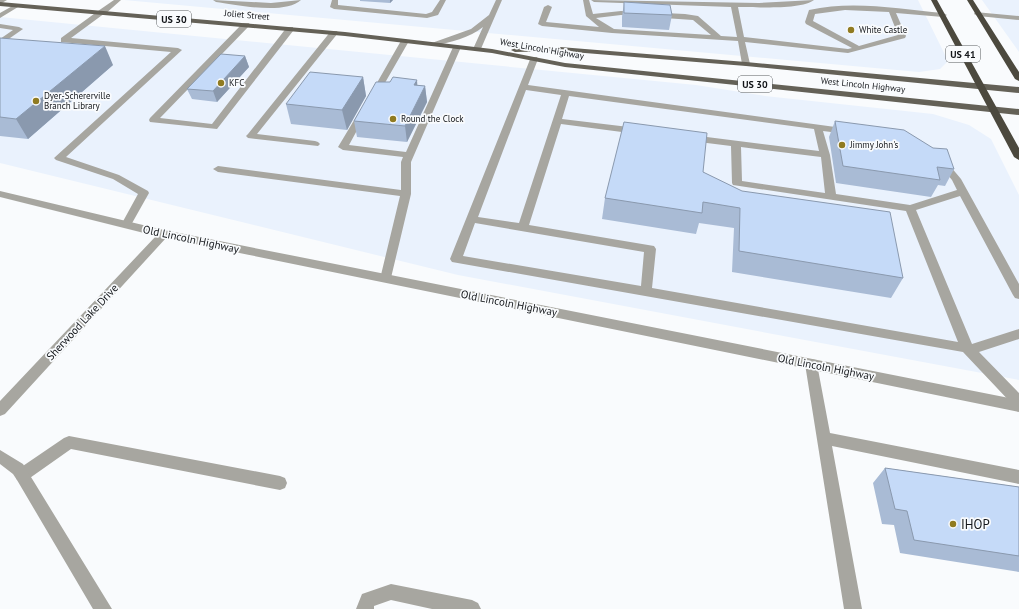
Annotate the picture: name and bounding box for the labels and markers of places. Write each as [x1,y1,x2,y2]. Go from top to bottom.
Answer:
place label: White Castle [859,24,908,35]
marker: White Castle [846,25,856,35]
place label: KFC [229,77,244,88]
marker: KFC [216,78,226,88]
place label: Dyer-Schererville Branch Library [44,90,111,111]
marker: Dyer-Schererville Branch Library [31,96,41,106]
place label: Round the Clock [401,113,464,124]
marker: Round the Clock [388,114,398,124]
place label: Jimmy John's [849,139,899,150]
marker: Jimmy John's [837,140,847,150]
place label: IHOP [961,516,990,533]
marker: IHOP [948,519,958,529]

